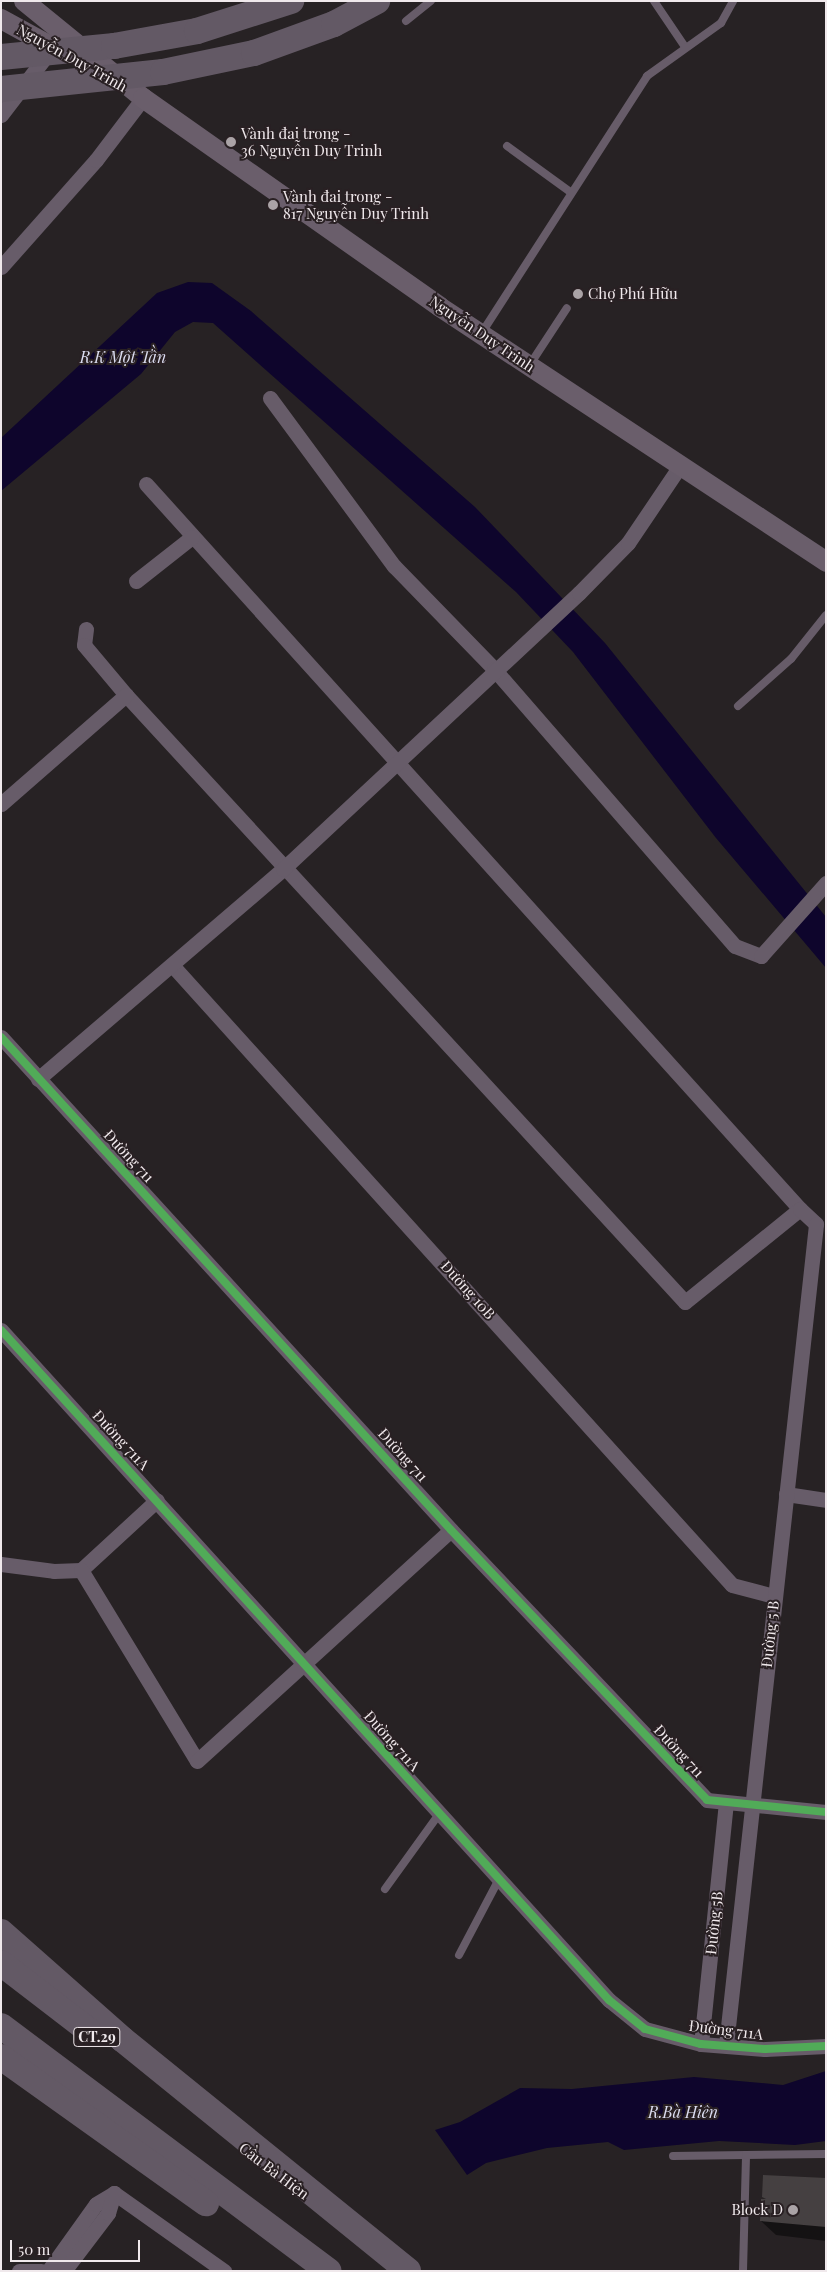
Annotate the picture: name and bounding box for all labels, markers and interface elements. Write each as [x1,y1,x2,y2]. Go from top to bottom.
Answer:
street label: Nguyễn Duy Trinh [14,20,130,96]
place label: Vành đai trong - 36 Nguyễn Duy Trinh [241,124,383,159]
marker: Vành đai trong - 36 Nguyễn Duy Trinh [225,136,237,148]
place label: Vành đai trong - 817 Nguyễn Duy Trinh [283,187,430,222]
marker: Vành đai trong - 817 Nguyễn Duy Trinh [267,199,279,211]
place label: Chợ Phú Hữu [588,285,678,303]
marker: Chợ Phú Hữu [572,288,584,300]
street label: Nguyễn Duy Trinh [426,292,538,376]
water label: R.K Một Tần [80,347,166,367]
street label: Đường 711 [100,1126,158,1186]
street label: Đường 10B [437,1257,499,1323]
street label: Đường 711A [89,1406,153,1474]
street label: Đường 711 [374,1425,432,1485]
street label: Đường 5 B [758,1599,782,1669]
street label: Đường 711A [360,1707,424,1775]
street label: Đường 711 [650,1721,708,1781]
street label: Đường 5B [702,1890,726,1956]
street label: Đường 711A [688,2017,764,2043]
road number: CT.29 [73,2025,121,2048]
water label: R.Bà Hiên [648,2102,718,2122]
street label: Cầu Bà Hiện [235,2139,313,2203]
place label: Block D [731,2201,783,2219]
marker: Block D [787,2204,799,2216]
scale bar [12,2230,142,2262]
text: 50 m [18,2239,50,2259]

